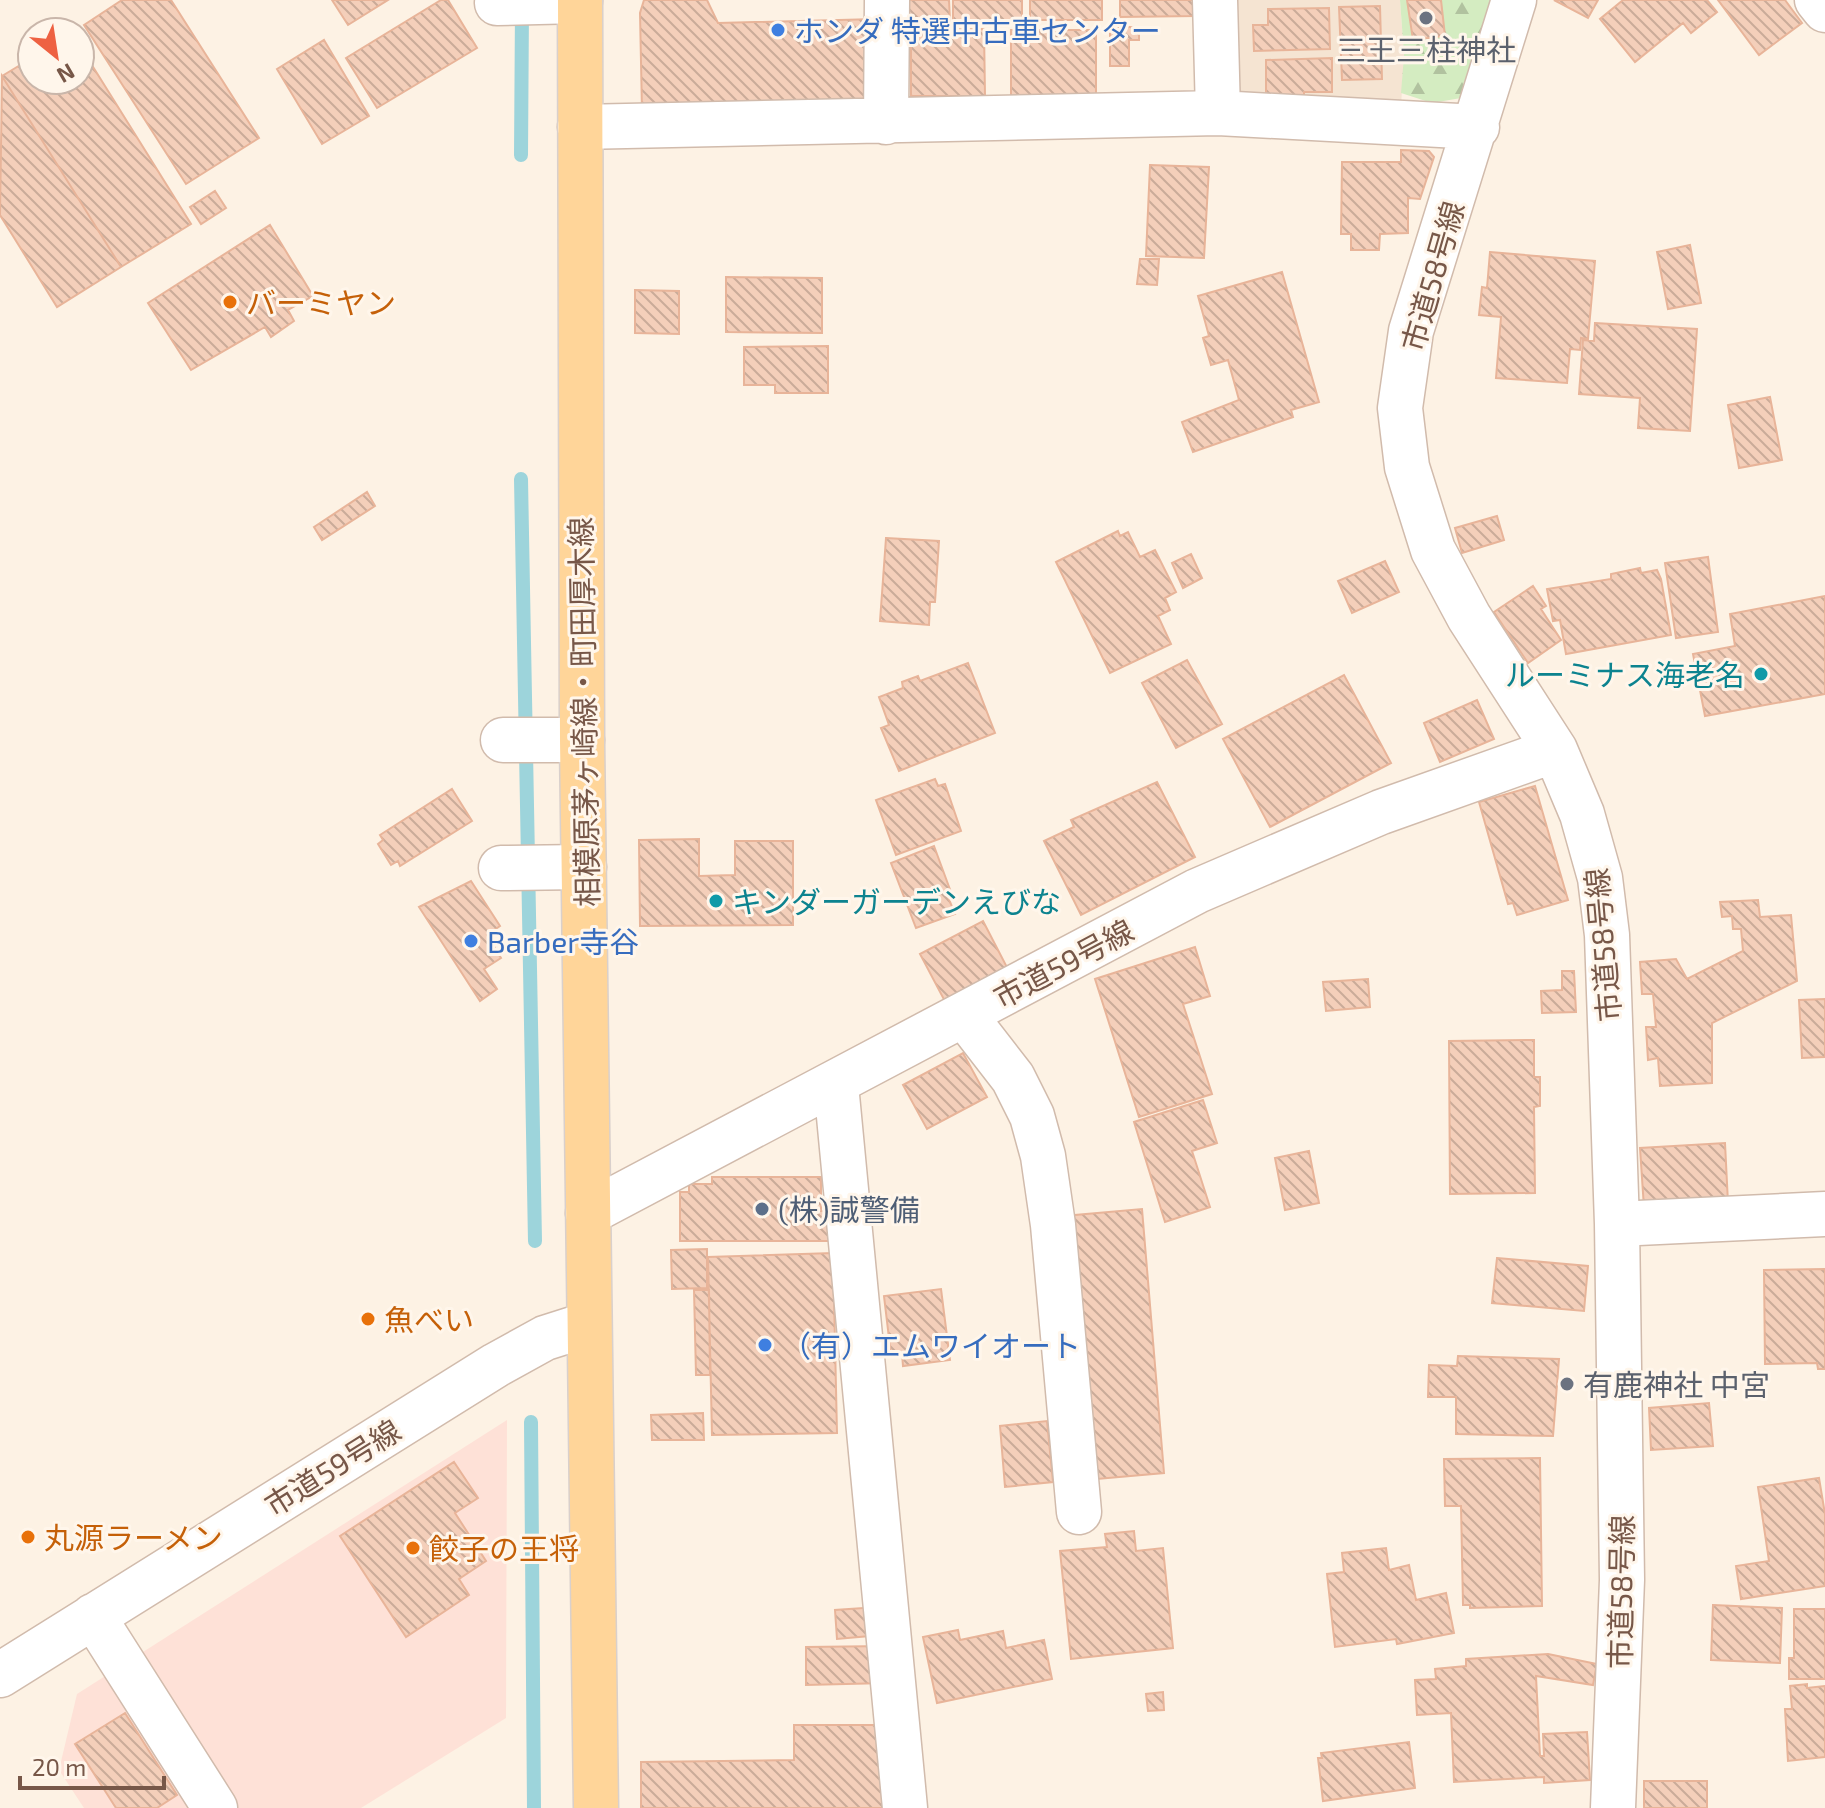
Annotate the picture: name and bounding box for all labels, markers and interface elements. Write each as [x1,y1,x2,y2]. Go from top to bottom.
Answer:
marker: 三王三柱神社 [1417,9,1435,27]
place label: ホンダ 特選中古車センター [794,12,1161,48]
north arrow [16,16,96,96]
marker: ホンダ 特選中古車センター [769,21,787,39]
place label: 三王三柱神社 [1336,31,1516,67]
text: N [53,59,80,89]
street label: 市道58号線 [1393,197,1471,355]
place label: バーミヤン [246,284,396,320]
marker: バーミヤン [221,293,239,311]
street label: 相模原茅ヶ崎線・町田厚木線 [562,517,604,907]
place label: ルーミナス海老名 [1505,656,1745,692]
marker: ルーミナス海老名 [1752,665,1770,683]
street label: 市道58号線 [1577,867,1627,1023]
place label: キンダーガーデンえびな [732,883,1061,919]
marker: キンダーガーデンえびな [707,892,725,910]
street label: 市道59号線 [987,911,1139,1015]
place label: Barber寺谷 [487,923,639,959]
marker: Barber寺谷 [462,932,480,950]
place label: (株)誠警備 [778,1191,920,1227]
marker: (株)誠警備 [753,1200,771,1218]
place label: 魚べい [384,1301,474,1337]
marker: 魚べい [359,1310,377,1328]
place label: （有）エムワイオート [781,1327,1081,1363]
marker: （有）エムワイオート [756,1336,774,1354]
place label: 有鹿神社 中宮 [1583,1366,1770,1402]
marker: 有鹿神社 中宮 [1558,1375,1576,1393]
street label: 市道59号線 [257,1411,407,1523]
street label: 市道58号線 [1601,1515,1639,1669]
place label: 丸源ラーメン [44,1519,223,1555]
marker: 丸源ラーメン [19,1528,37,1546]
place label: 餃子の王将 [429,1530,579,1566]
marker: 餃子の王将 [404,1539,422,1557]
scale bar [20,1740,164,1790]
text: 20 m [32,1752,86,1781]

